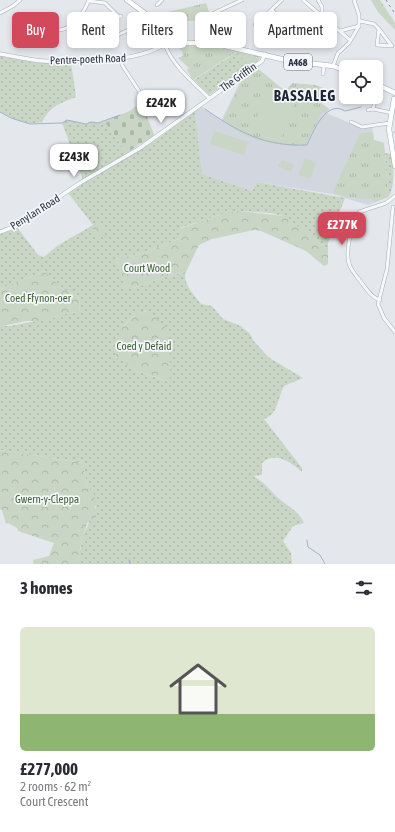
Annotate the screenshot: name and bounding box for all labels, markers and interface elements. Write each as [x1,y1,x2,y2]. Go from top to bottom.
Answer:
chip: Buy [12,12,59,48]
chip: Rent [67,12,119,48]
chip: Filters [127,12,187,48]
chip: New [195,12,246,48]
chip: Apartment [254,12,337,48]
street label: Pentre-poeth Road [50,52,126,66]
road number: A468 [284,54,312,70]
street label: The Griffin [217,60,259,94]
map controls [339,60,383,104]
button: locate [339,60,383,104]
district label: BASSALEG [274,87,336,104]
pin: £242K [133,90,189,124]
text: £242K [146,95,176,110]
pin: £243K [46,144,102,178]
text: £243K [59,149,89,164]
street label: Penylan Road [8,192,62,232]
pin: £277K [314,212,370,246]
text: £277K [327,217,357,232]
park label: Court Wood [124,262,170,274]
park label: Coed Ffynon-oer [5,292,72,304]
park label: Coed y Defaid [117,340,171,352]
park label: Gwern-y-Cleppa [15,493,79,505]
icon: filters [353,577,375,599]
text: 3 homes [20,578,73,598]
icon: home [162,653,234,725]
text: £277,000 [20,759,78,779]
text: 2 rooms · 62 m² [20,779,91,794]
text: Court Crescent [20,794,88,809]

